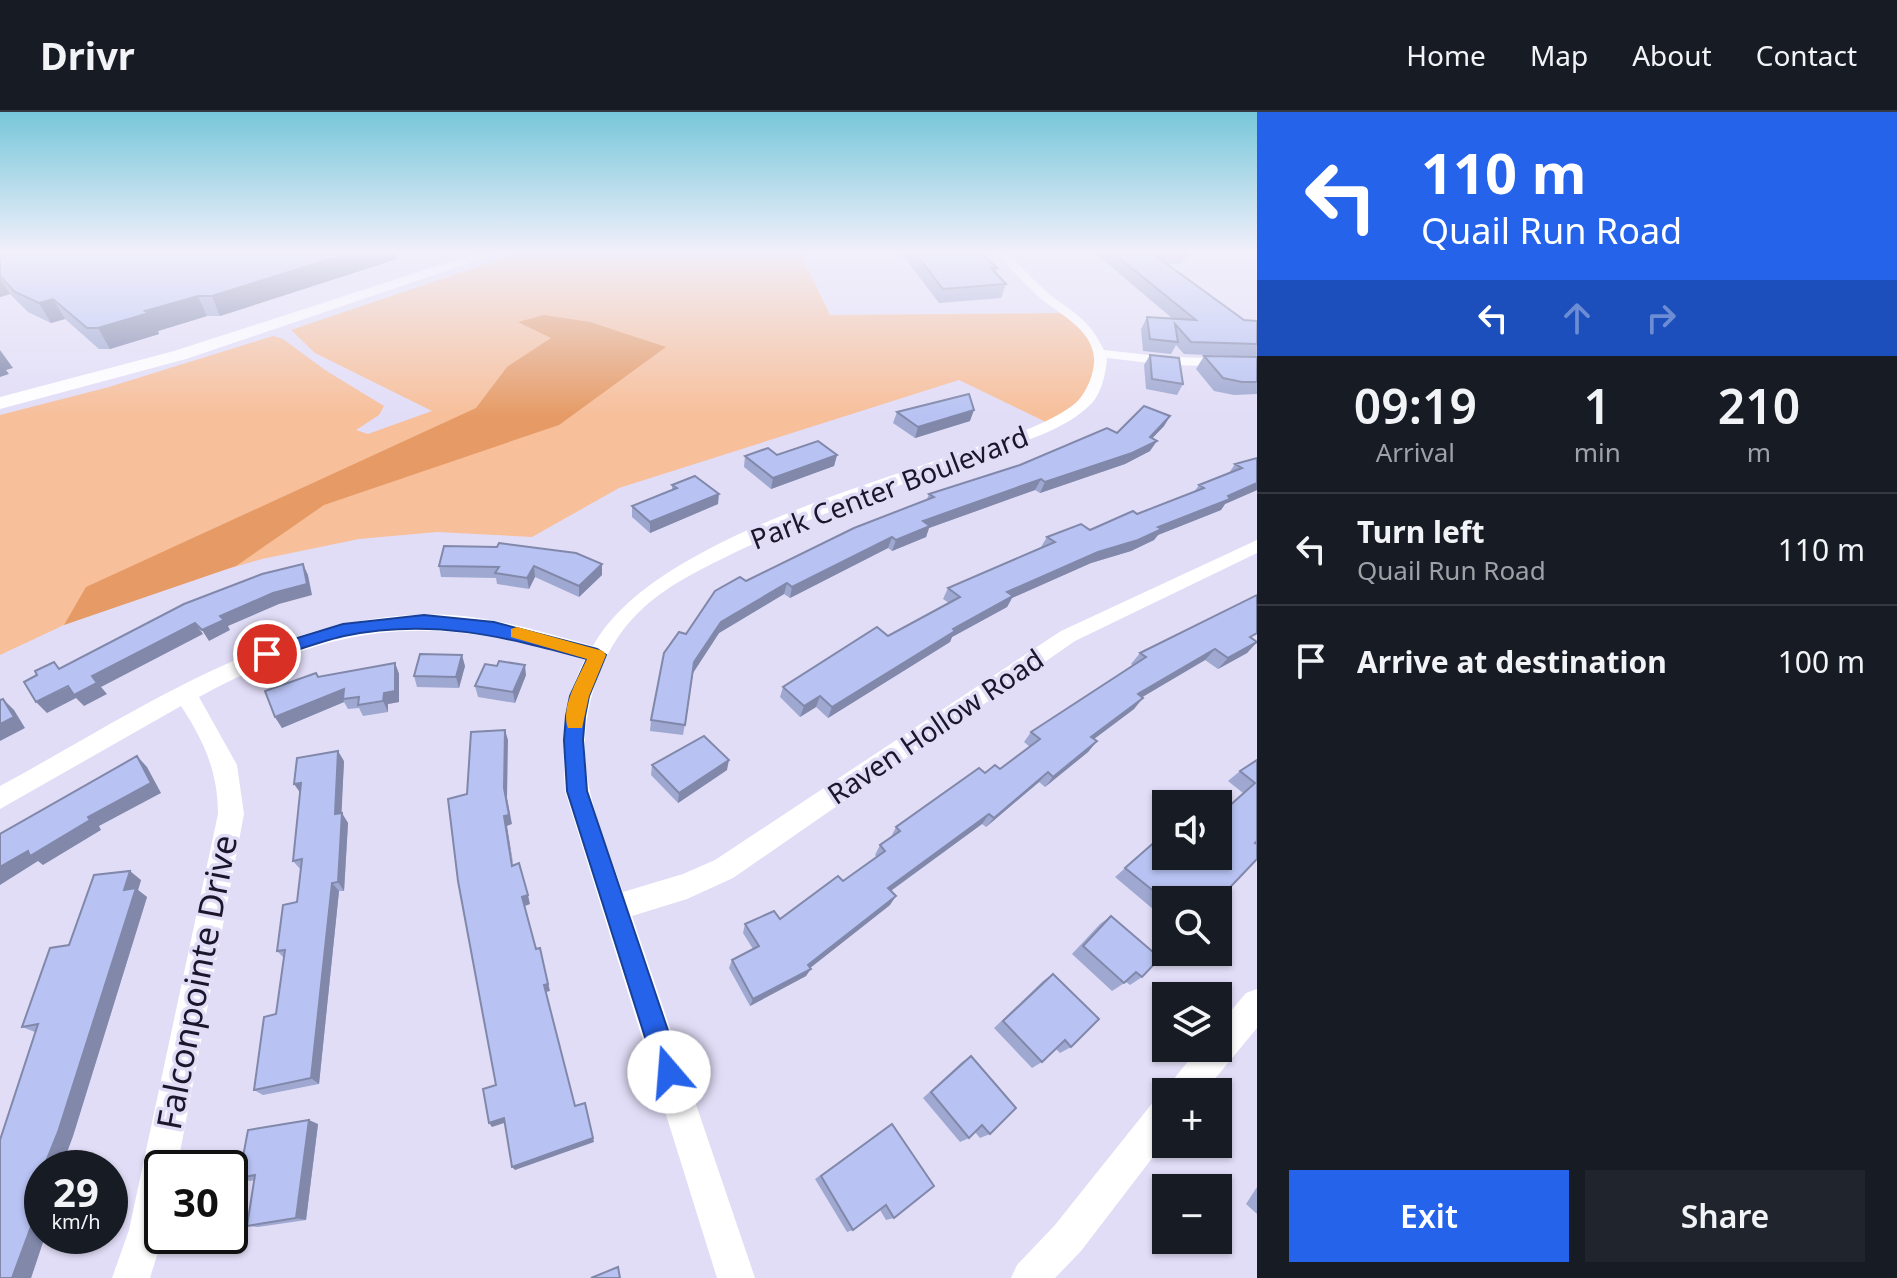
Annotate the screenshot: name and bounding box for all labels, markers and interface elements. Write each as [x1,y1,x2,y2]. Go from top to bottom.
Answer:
text: Drivr [40,29,135,81]
text: Home [1406,36,1486,74]
text: Map [1530,36,1588,74]
text: About [1632,36,1712,74]
text: Contact [1756,36,1857,74]
text: 110 m [1421,134,1586,210]
icon: left [1289,144,1393,248]
text: Quail Run Road [1421,206,1682,255]
icon: left [1471,296,1515,340]
icon: ahead [1555,296,1599,340]
icon: right [1639,296,1683,340]
text: 09:19 [1354,373,1477,438]
text: 1 [1584,373,1611,438]
text: 210 [1718,373,1800,438]
street label: Park Center Boulevard [744,416,1034,558]
text: Arrival [1376,434,1455,470]
text: min [1574,434,1621,470]
text: m [1747,434,1771,470]
text: Turn left [1357,511,1485,552]
icon: left [1289,527,1333,571]
text: 110 m [1778,529,1865,570]
text: Quail Run Road [1357,552,1546,588]
pin [233,620,301,688]
icon: arrive [245,632,289,676]
icon: arrive [1289,639,1333,683]
street label: Raven Hollow Road [820,640,1050,812]
text: Arrive at destination [1357,641,1667,682]
text: 100 m [1778,641,1865,682]
map controls [1152,790,1232,1254]
button: sound [1152,790,1232,870]
street label: Falconpointe Drive [145,831,247,1133]
button: search [1152,886,1232,966]
button: layers [1152,982,1232,1062]
position arrow [627,1030,711,1114]
button: + [1152,1078,1232,1158]
speed limit sign: 30 [144,1150,248,1254]
text: 29 [53,1164,99,1219]
button: Exit [1289,1170,1569,1262]
button: Share [1585,1170,1865,1262]
button: − [1152,1174,1232,1254]
text: km/h [51,1208,101,1235]

